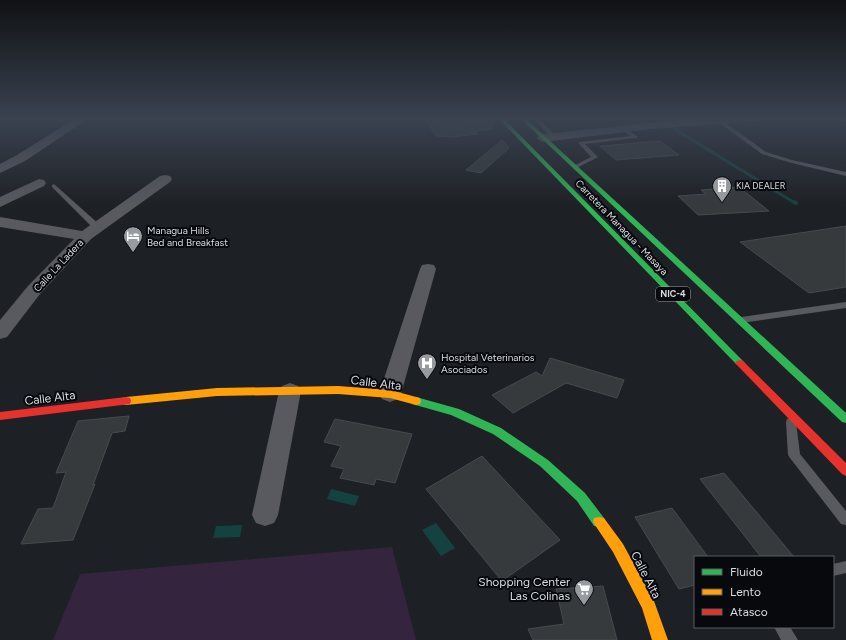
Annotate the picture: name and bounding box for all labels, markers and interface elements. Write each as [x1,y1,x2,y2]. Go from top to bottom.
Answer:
building icon: KIA DEALER [711,175,733,203]
street label: Carretera Managua - Masaya [572,177,671,278]
place label: KIA DEALER [736,180,786,191]
place label: Managua Hills Bed and Breakfast [147,224,228,249]
hotel icon: Managua Hills Bed and Breakfast [122,225,144,253]
street label: Calle La Ladera [31,236,86,294]
road number: NIC-4 [656,287,690,301]
place label: Hospital Veterinarios Asociados [441,351,535,376]
hospital icon: Hospital Veterinarios Asociados [416,352,438,380]
street label: Calle Alta [350,373,402,393]
street label: Calle Alta [24,388,76,408]
street label: Calle Alta [628,549,664,601]
legend [694,556,834,628]
text: Fluido [730,565,763,579]
place label: Shopping Center Las Colinas [478,575,570,603]
supermarket icon: Shopping Center Las Colinas [573,578,595,606]
text: Lento [730,585,761,599]
text: Atasco [730,605,768,619]

